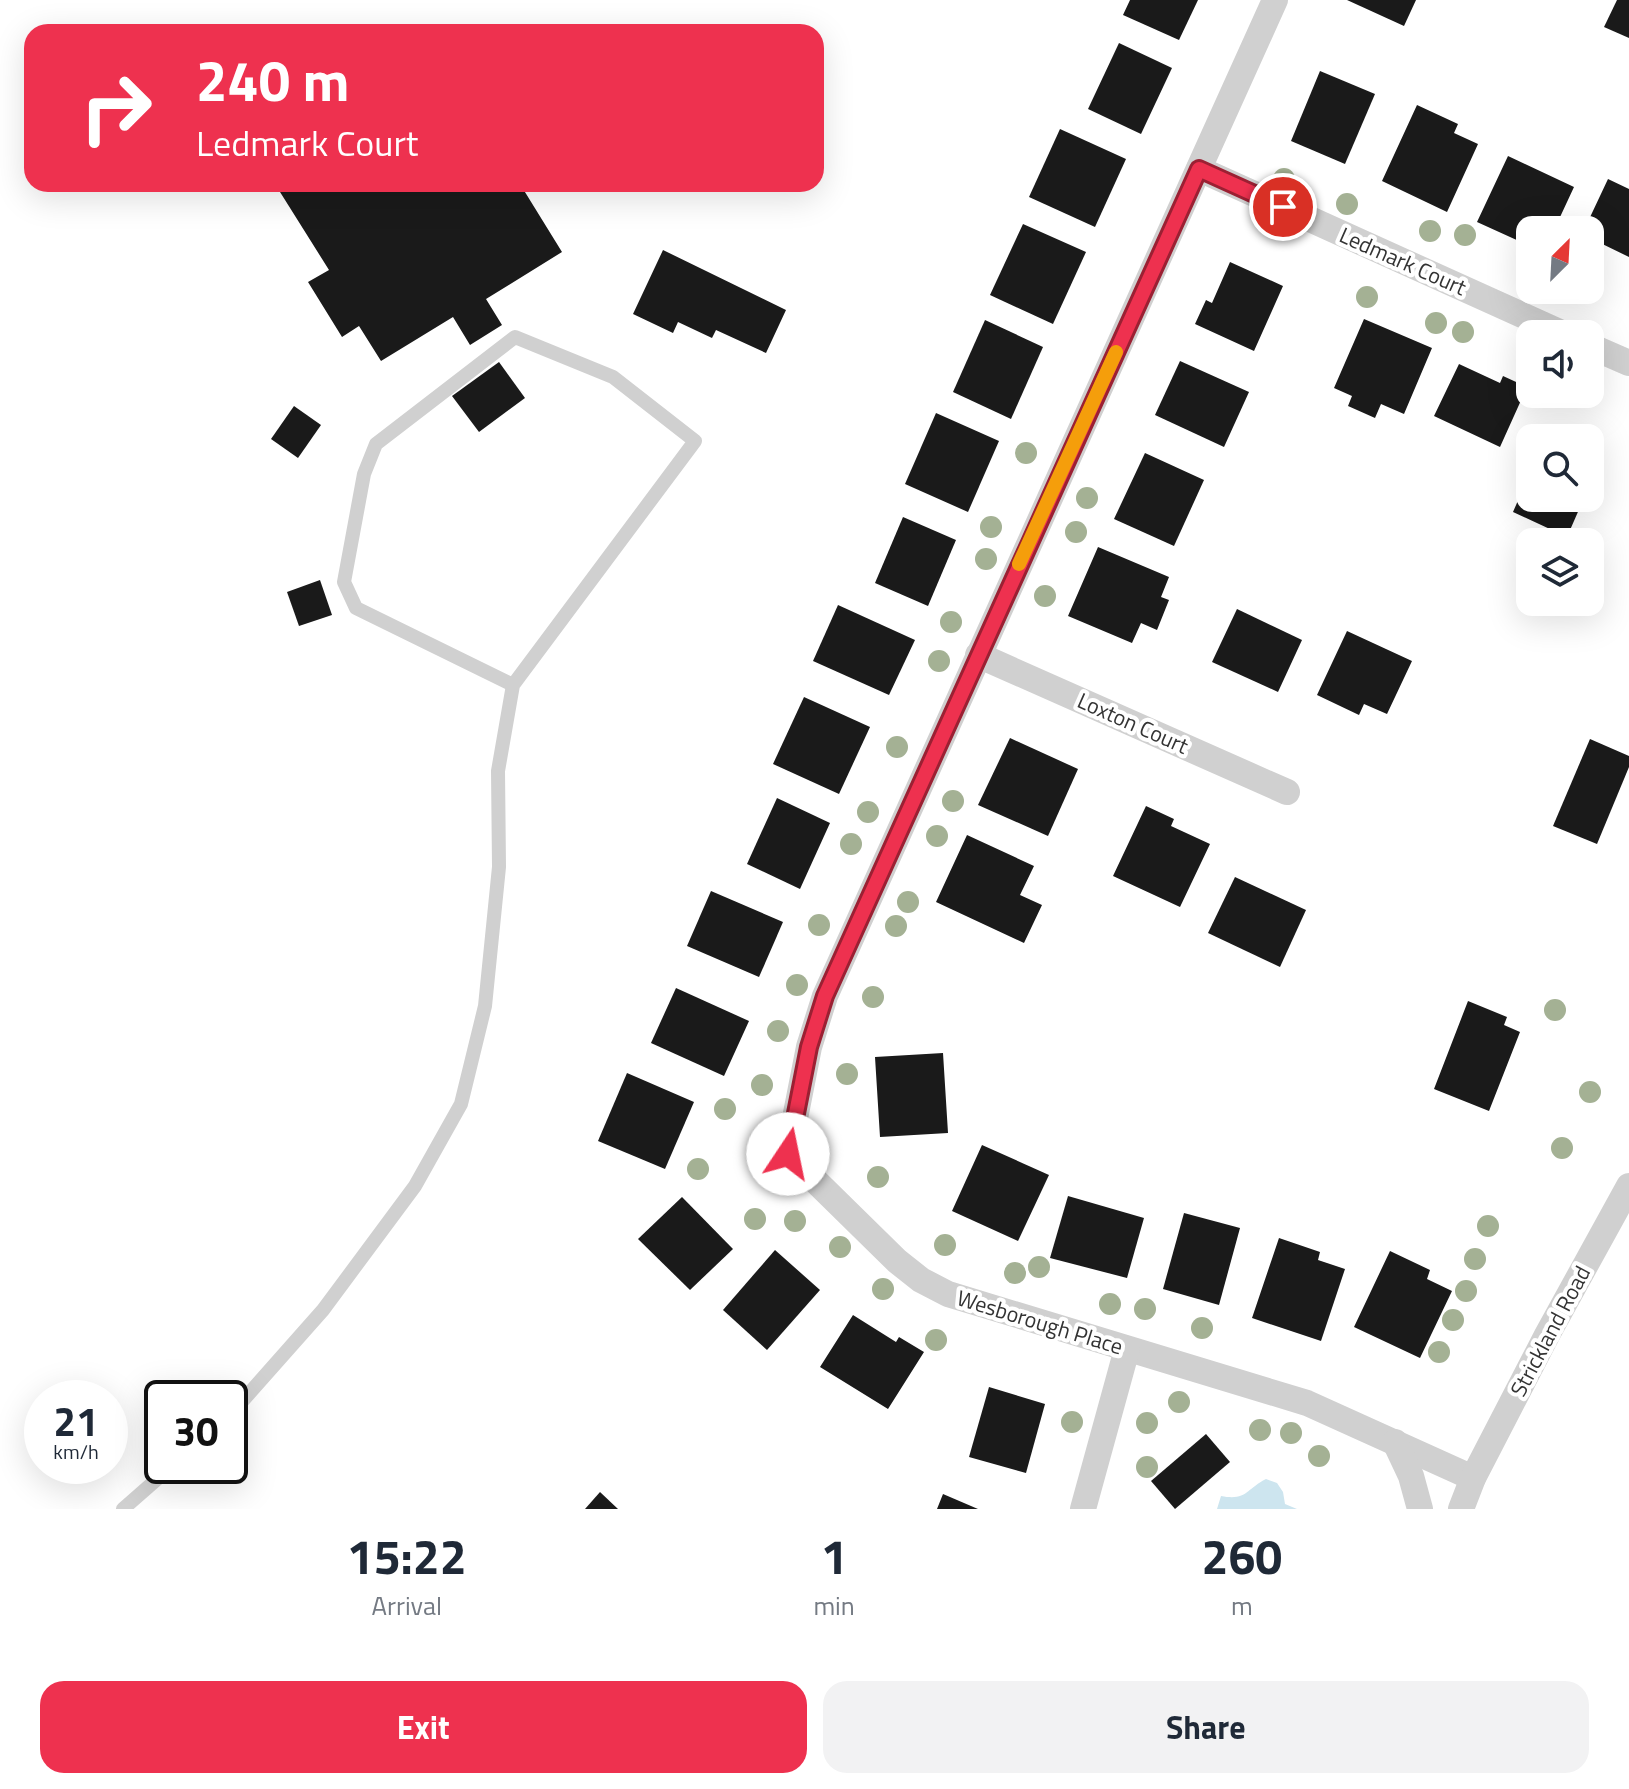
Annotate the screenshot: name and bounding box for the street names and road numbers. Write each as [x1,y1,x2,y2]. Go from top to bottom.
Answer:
street label: Ledmark Court [1334,218,1472,304]
street label: Loxton Court [1072,683,1194,763]
street label: Strickland Road [1501,1259,1599,1403]
street label: Wesborough Place [953,1281,1127,1363]

